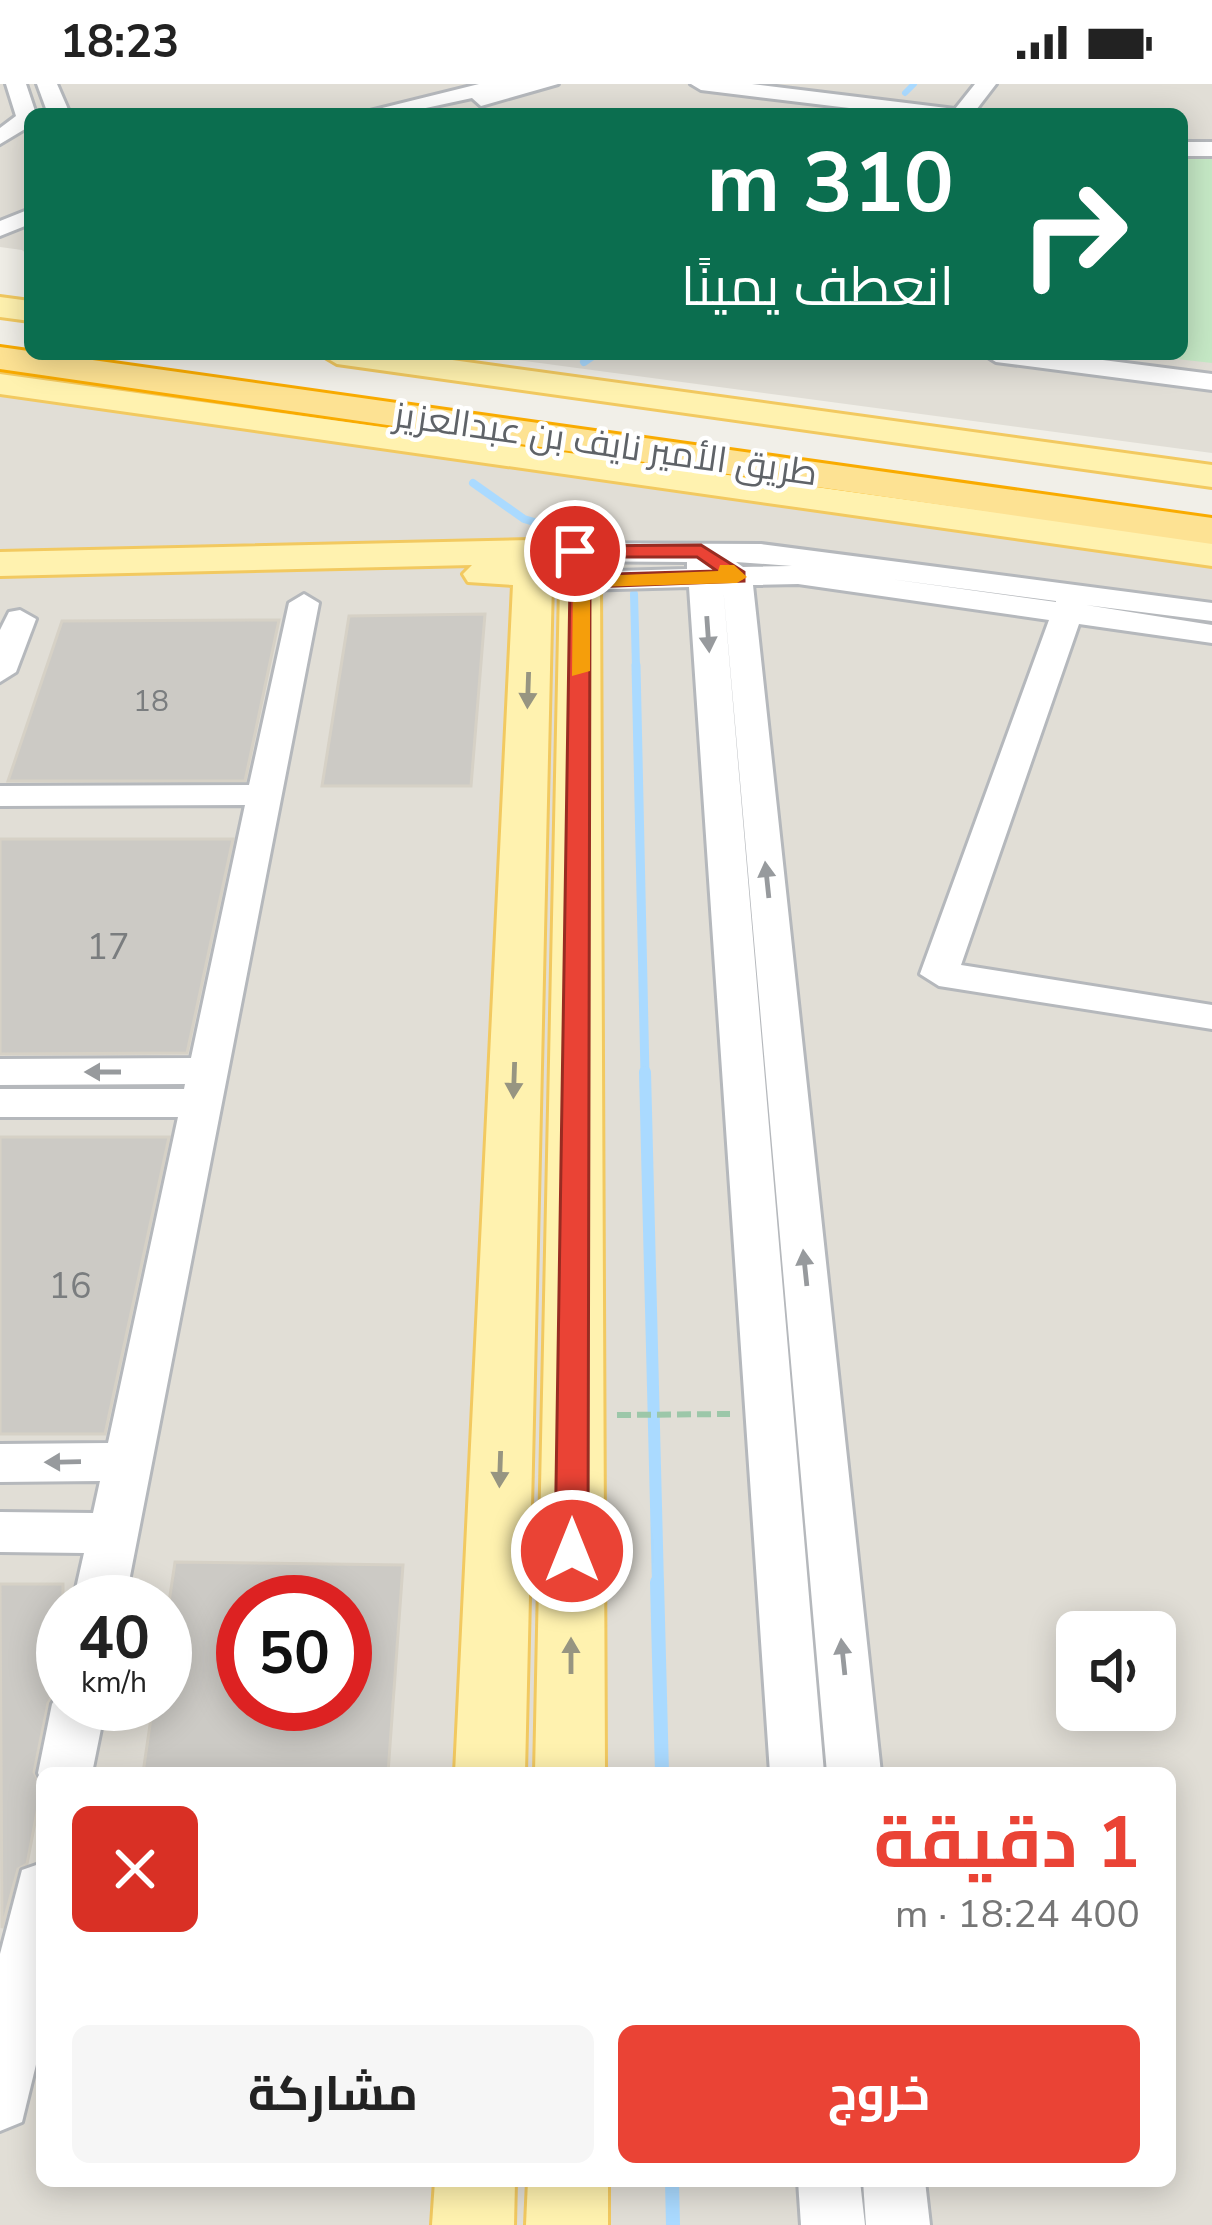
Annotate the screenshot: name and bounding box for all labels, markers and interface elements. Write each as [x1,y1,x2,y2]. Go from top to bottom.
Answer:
text: 18:23 [60,12,179,73]
text: 310 m [706,126,954,241]
icon: right [996,156,1152,312]
text: انعطف يمينًا [681,250,954,324]
street label: طريق الأمير نايف بن عبدالعزيز [389,390,821,498]
pin [524,500,626,602]
icon: arrive [542,518,608,584]
one-way arrow [699,616,718,653]
one-way arrow [519,672,538,710]
house number: 18 [133,681,169,722]
one-way arrow [757,861,776,898]
house number: 17 [86,923,130,972]
one-way arrow [83,1062,121,1081]
one-way arrow [505,1062,524,1100]
one-way arrow [795,1249,814,1287]
house number: 16 [48,1262,92,1311]
one-way arrow [491,1451,510,1489]
one-way arrow [43,1453,81,1472]
position arrow [509,1488,635,1614]
speed limit sign: 50 [216,1575,372,1731]
text: 40 [78,1597,150,1679]
map controls [1056,1611,1176,1731]
button: sound [1056,1611,1176,1731]
one-way arrow [561,1636,581,1674]
one-way arrow [833,1637,852,1675]
text: km/h [81,1662,147,1703]
text: 1 دقيقة [874,1794,1140,1892]
button: close [72,1806,198,1932]
text: 400 m · 18:24 [895,1888,1140,1941]
button: مشاركة [72,2025,594,2163]
button: خروج [618,2025,1140,2163]

